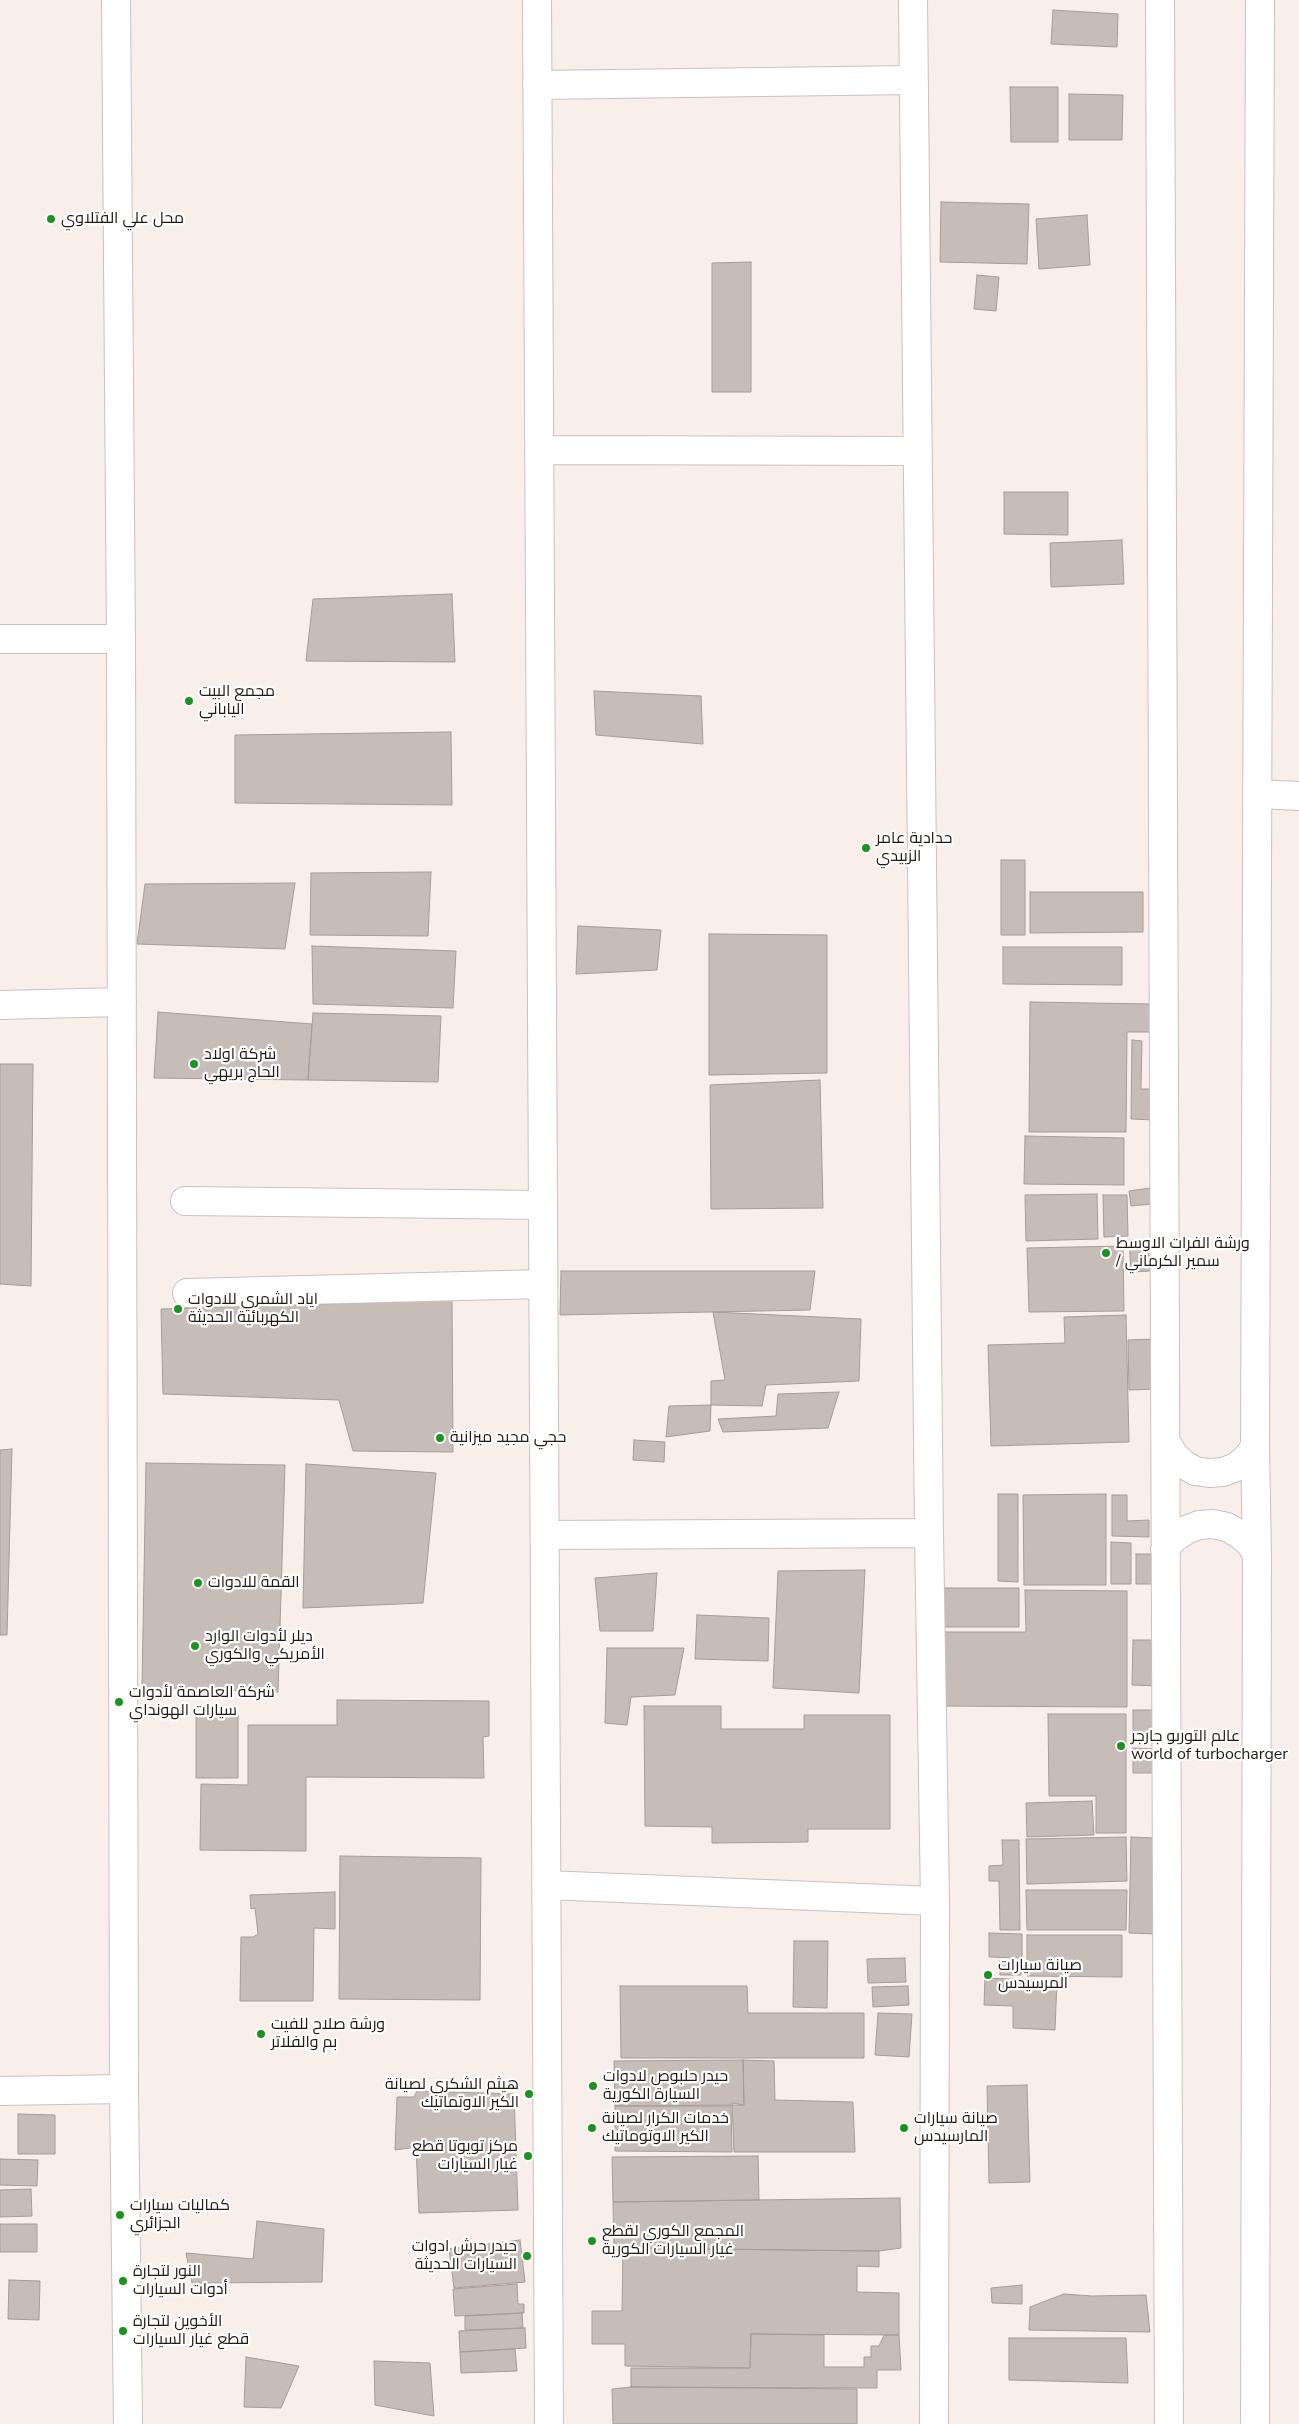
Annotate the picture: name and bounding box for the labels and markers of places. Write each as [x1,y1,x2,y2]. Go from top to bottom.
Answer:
place label: محل علي الفتلاوي [61,209,184,229]
marker: محل علي الفتلاوي [45,213,57,225]
place label: مجمع البيت الياباني [199,682,275,720]
marker: مجمع البيت الياباني [183,695,195,707]
place label: حدادية عامر الزبيدي [876,829,952,867]
marker: حدادية عامر الزبيدي [860,842,872,854]
place label: شركة اولاد الحاج بريهي [204,1045,280,1083]
marker: شركة اولاد الحاج بريهي [188,1058,200,1070]
place label: ورشة الفرات الاوسط / سمير الكرماني [1116,1234,1250,1272]
marker: ورشة الفرات الاوسط / سمير الكرماني [1100,1247,1112,1259]
place label: اياد الشمري للادوات الكهربائية الحديثة [188,1290,318,1328]
marker: اياد الشمري للادوات الكهربائية الحديثة [172,1303,184,1315]
place label: حجي مجيد ميزانية [450,1428,566,1448]
marker: حجي مجيد ميزانية [434,1432,446,1444]
place label: القمة للادوات [208,1573,300,1593]
marker: القمة للادوات [192,1577,204,1589]
place label: ديلر لأدوات الوارد الأمريكي والكوري [205,1627,325,1665]
marker: ديلر لأدوات الوارد الأمريكي والكوري [189,1640,201,1652]
place label: شركة العاصمة لأدوات سيارات الهونداي [129,1683,275,1721]
marker: شركة العاصمة لأدوات سيارات الهونداي [113,1696,125,1708]
place label: عالم التوربو جارجر world of turbocharger [1131,1727,1288,1765]
marker: عالم التوربو جارجر world of turbocharger [1115,1740,1127,1752]
place label: صيانة سيارات المرسيدس [998,1956,1082,1994]
marker: صيانة سيارات المرسيدس [982,1969,994,1981]
place label: ورشة صلاح للفيت بم والفلاتر [271,2015,385,2053]
marker: ورشة صلاح للفيت بم والفلاتر [255,2028,267,2040]
place label: حيدر حلبوص لادوات السيارة الكورية [603,2067,728,2105]
place label: هيثم الشكري لصيانة الكير الاوتماتيك [385,2075,519,2113]
marker: حيدر حلبوص لادوات السيارة الكورية [587,2080,599,2092]
marker: هيثم الشكري لصيانة الكير الاوتماتيك [523,2088,535,2100]
place label: خدمات الكرار لصيانة الكير الاوتوماتيك [602,2109,729,2147]
place label: صيانة سيارات المارسيدس [914,2109,998,2147]
marker: خدمات الكرار لصيانة الكير الاوتوماتيك [586,2122,598,2134]
marker: صيانة سيارات المارسيدس [898,2122,910,2134]
place label: مركز تويوتا قطع غيار السيارات [412,2137,518,2175]
marker: مركز تويوتا قطع غيار السيارات [522,2150,534,2162]
place label: كماليات سيارات الجزائري [130,2196,230,2234]
marker: كماليات سيارات الجزائري [114,2209,126,2221]
place label: المجمع الكوري لقطع غيار السيارات الكورية [602,2222,744,2260]
marker: المجمع الكوري لقطع غيار السيارات الكورية [586,2235,598,2247]
place label: حيدر حرش ادوات السيارات الحديثة [412,2237,517,2275]
marker: حيدر حرش ادوات السيارات الحديثة [521,2250,533,2262]
place label: النور لتجارة أدوات السيارات [133,2262,228,2300]
marker: النور لتجارة أدوات السيارات [117,2275,129,2287]
place label: الأخوين لتجارة قطع غيار السيارات [133,2312,249,2350]
marker: الأخوين لتجارة قطع غيار السيارات [117,2325,129,2337]

